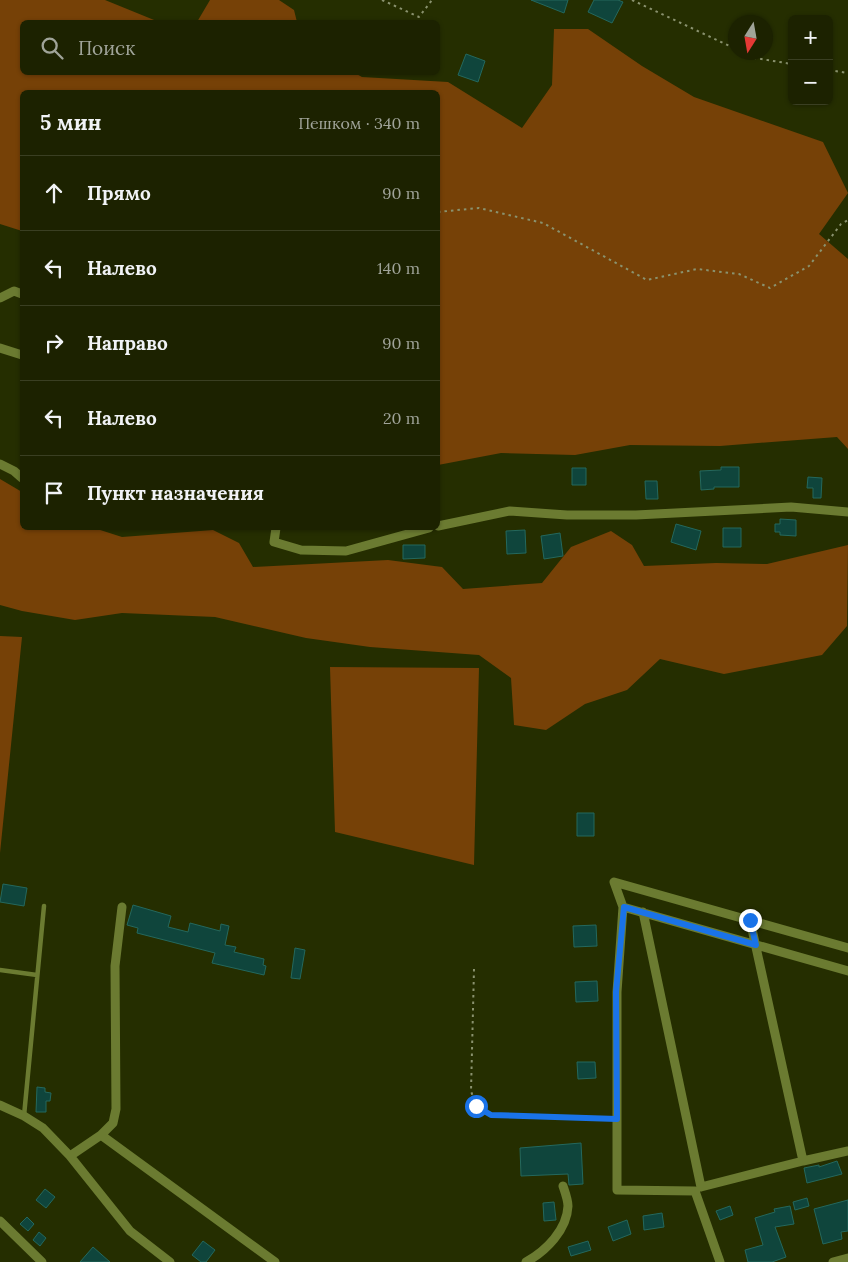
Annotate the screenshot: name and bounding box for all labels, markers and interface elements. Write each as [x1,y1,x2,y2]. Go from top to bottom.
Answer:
north arrow [728,15,773,60]
map controls [788,15,833,105]
button: + [788,15,833,60]
search box [20,20,440,75]
icon: search [38,34,66,62]
text: Поиск [78,36,135,60]
button: − [788,60,833,105]
text: 5 мин [40,109,101,136]
text: Пешком · 340 m [298,113,420,133]
icon: ahead [40,179,68,207]
text: Прямо [87,181,151,205]
text: 90 m [382,183,420,203]
icon: left [40,254,68,282]
text: Налево [87,256,157,280]
text: 140 m [377,258,420,278]
icon: right [40,329,68,357]
text: Направо [87,331,168,355]
text: 90 m [382,333,420,353]
icon: left [40,404,68,432]
text: Налево [87,406,157,430]
text: 20 m [383,408,420,428]
icon: arrive [40,479,68,507]
text: Пункт назначения [87,481,264,505]
route end [739,909,762,932]
route start [465,1095,488,1118]

